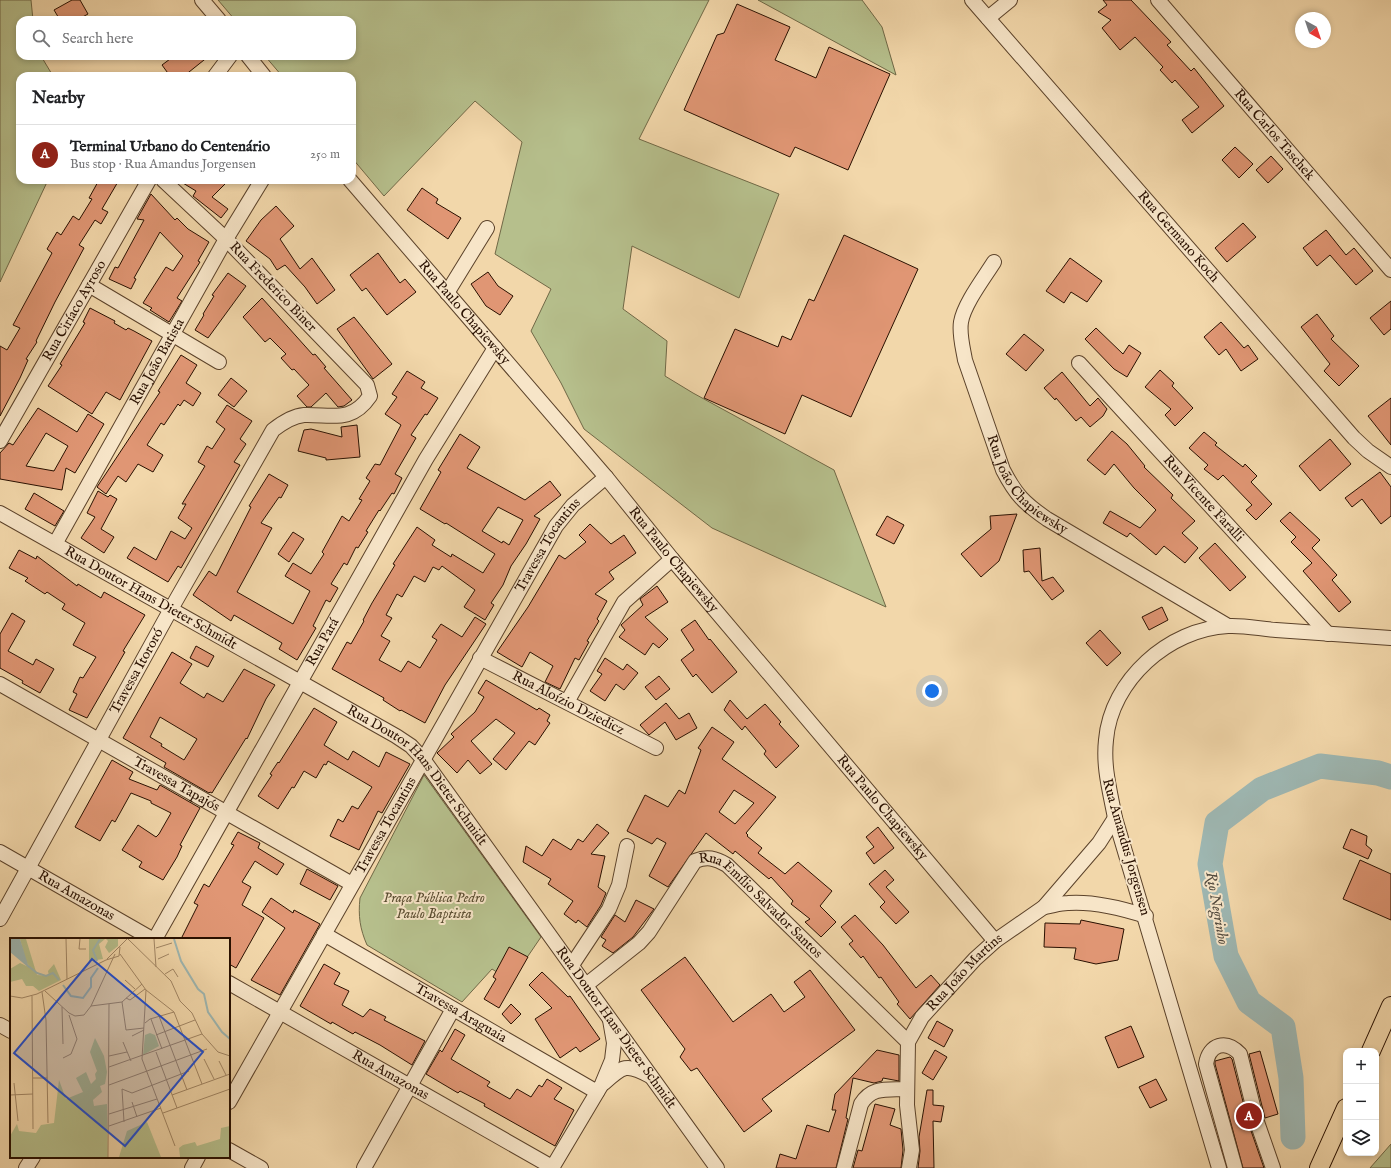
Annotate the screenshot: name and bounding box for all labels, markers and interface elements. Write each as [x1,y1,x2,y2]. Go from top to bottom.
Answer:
north arrow [1295,12,1331,48]
search box [16,16,356,60]
icon: search [30,27,52,49]
text: Search here [62,29,133,48]
street label: Rua Carlos Taschek [1230,85,1319,185]
text: Nearby [32,88,85,109]
text: Terminal Urbano do Centenário [70,137,270,156]
text: A [41,146,49,163]
text: 250 m [310,146,340,163]
text: Bus stop · Rua Amandus Jorgensen [70,156,256,173]
street label: Rua Germano Koch [1134,187,1224,287]
street label: Rua Frederico Biner [225,238,321,336]
street label: Rua Ciríaco Ayroso [38,257,111,364]
street label: Rua Paulo Chapiewsky [414,257,514,369]
street label: Rua João Batista [126,315,189,408]
street label: Rua João Chapiewsky [982,432,1071,538]
street label: Rua Vicente Faralli [1159,451,1248,546]
street label: Travessa Tocantins [511,494,584,595]
street label: Rua Paulo Chapiewsky [624,503,723,617]
street label: Rua Doutor Hans Dieter Schmidt [61,542,240,654]
street label: Rua Pará [302,614,344,669]
street label: Travessa Itororó [106,625,168,717]
street label: Rua Aloízio Dziedicz [509,667,628,739]
your location [922,681,942,701]
street label: Rua Doutor Hans Dieter Schmidt [344,701,491,849]
street label: Rua Paulo Chapiewsky [833,751,932,864]
street label: Travessa Tapajós [130,753,223,816]
street label: Travessa Tocantins [351,774,421,877]
street label: Rua Amandus Jorgensen [1098,776,1154,918]
street label: Rua Emílio Salvador Santos [698,849,826,962]
street label: Rua Amazonas [35,867,118,925]
water label: Rio Negrinho [1200,870,1233,946]
park label: Praça Pública Pedro Paulo Baptista [383,889,485,923]
street label: Rua João Martins [923,929,1006,1015]
inset map [10,938,230,1158]
street label: Rua Doutor Hans Dieter Schmidt [552,943,681,1112]
street label: Travessa Araguaia [412,980,511,1047]
street label: Rua Amazonas [349,1046,432,1104]
map controls [1343,1048,1379,1156]
button: + [1343,1048,1379,1084]
button: − [1343,1084,1379,1120]
pin: A [1236,1101,1262,1131]
button: layers [1343,1120,1379,1156]

